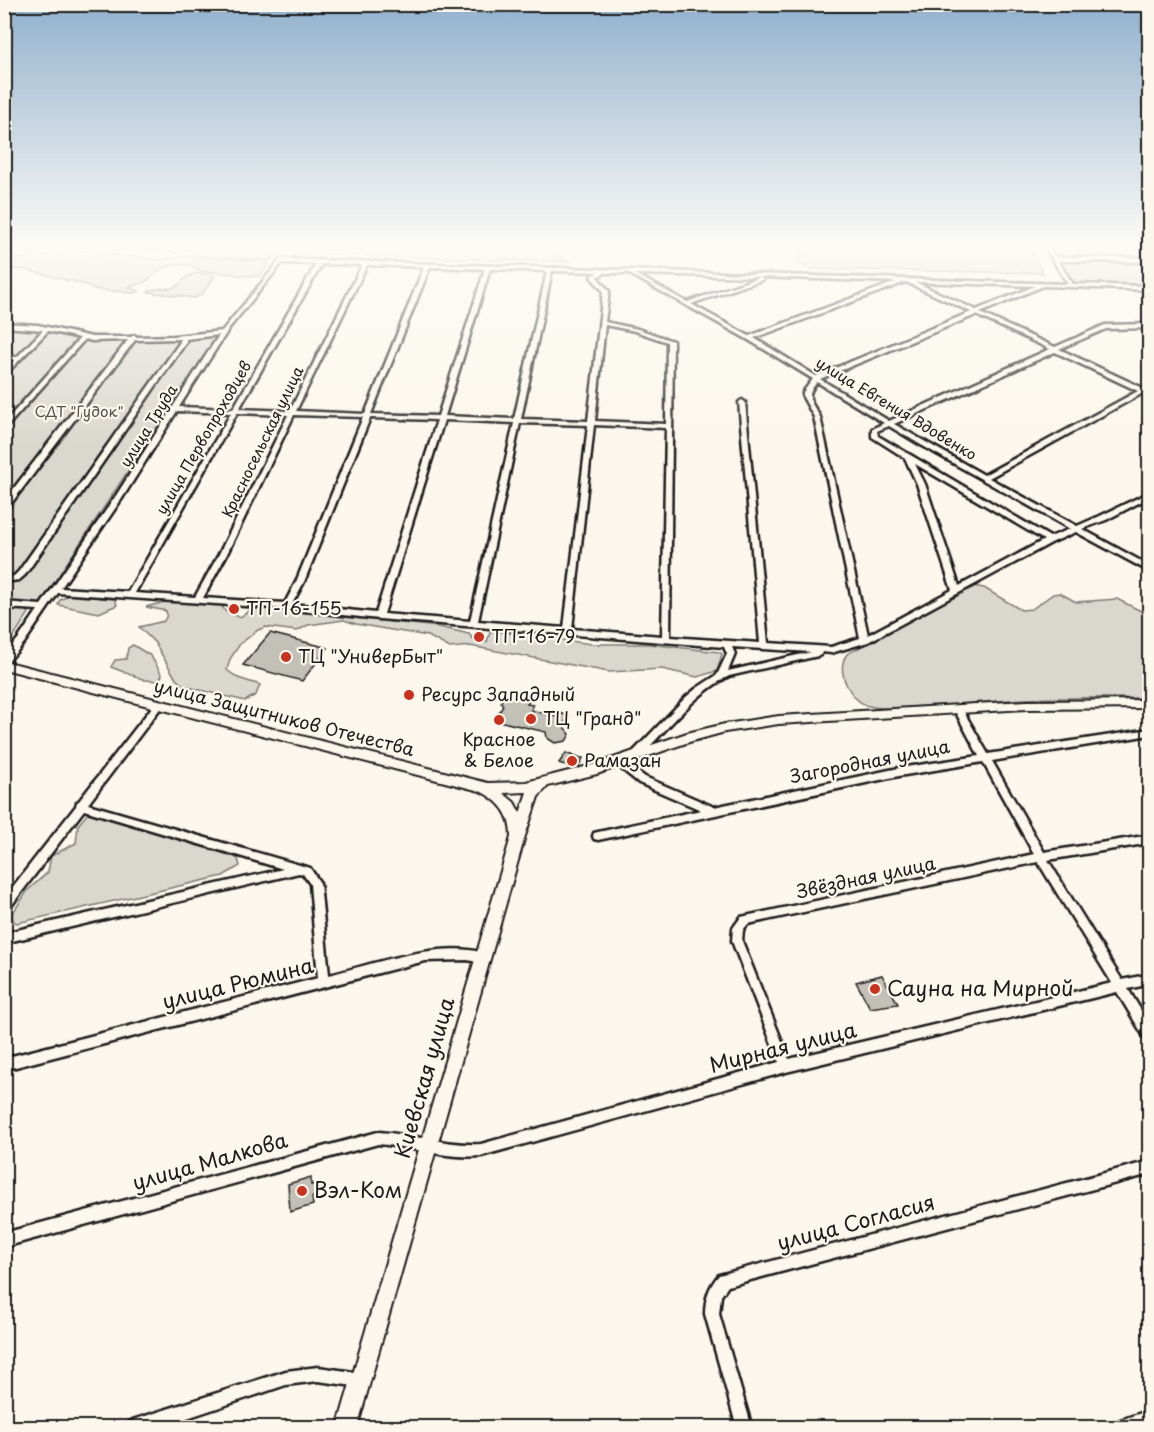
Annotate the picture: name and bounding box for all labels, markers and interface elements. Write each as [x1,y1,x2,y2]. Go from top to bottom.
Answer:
street label: улица Евгения Вдовенко [812,350,982,465]
street label: улица Первопроходцев [149,356,256,518]
street label: Красносельская улица [215,361,309,521]
street label: улица Труда [113,379,183,471]
park label: СДТ "Гудок" [34,399,124,422]
place label: ТП-16-155 [246,594,342,621]
marker: ТП-16-155 [227,602,241,616]
place label: ТП-16-79 [491,622,575,649]
marker: ТП-16-79 [472,630,486,644]
place label: ТЦ "УниверБыт" [298,642,443,669]
marker: ТЦ "УниверБыт" [279,650,293,664]
street label: улица Защитников Отечества [151,671,418,762]
place label: Ресурс Западный [421,680,575,707]
marker: Ресурс Западный [402,688,416,702]
place label: ТЦ "Гранд" [543,704,641,731]
marker: ТЦ "Гранд" [524,712,538,726]
marker: Красное & Белое [492,713,506,727]
place label: Красное & Белое [462,725,536,773]
street label: Загородная улица [788,732,952,789]
place label: Рамазан [584,746,661,773]
marker: Рамазан [565,754,579,768]
street label: Звёздная улица [794,848,938,904]
street label: улица Рюмина [158,948,317,1016]
place label: Сауна на Мирной [887,971,1074,1003]
marker: Сауна на Мирной [868,982,882,996]
street label: Киевская улица [385,992,462,1162]
street label: Мирная улица [706,1012,860,1080]
street label: улица Малкова [128,1123,291,1198]
place label: Вэл-Ком [314,1173,402,1205]
marker: Вэл-Ком [295,1184,309,1198]
street label: улица Согласия [773,1185,938,1258]

